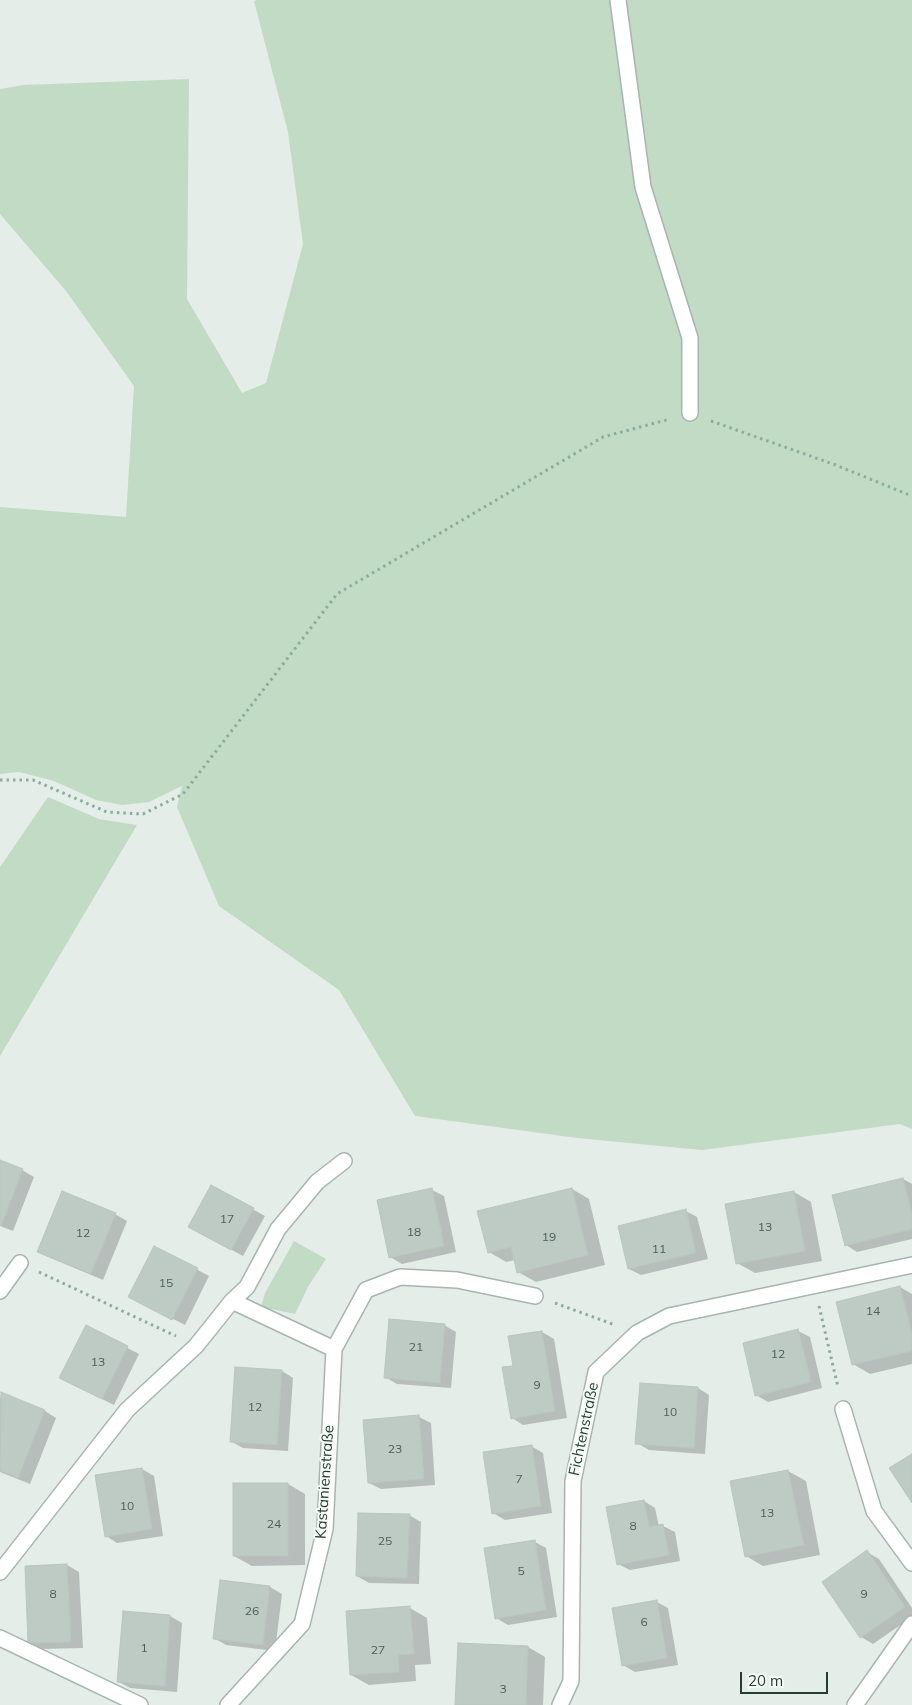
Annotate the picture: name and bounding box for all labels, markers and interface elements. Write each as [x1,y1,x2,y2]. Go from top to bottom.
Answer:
house number: 17 [220,1212,234,1226]
house number: 13 [758,1220,772,1234]
house number: 18 [407,1225,421,1239]
house number: 12 [76,1226,90,1240]
house number: 19 [542,1230,556,1244]
house number: 11 [652,1242,666,1256]
house number: 15 [159,1276,173,1290]
house number: 14 [866,1304,880,1318]
house number: 21 [409,1340,423,1354]
house number: 12 [771,1347,785,1361]
house number: 13 [91,1355,105,1369]
house number: 9 [533,1378,541,1392]
street label: Fichtenstraße [565,1381,603,1477]
house number: 12 [248,1400,262,1414]
house number: 10 [663,1405,677,1419]
street label: Kastanienstraße [312,1424,338,1540]
house number: 23 [388,1442,402,1456]
house number: 7 [515,1472,523,1486]
house number: 10 [120,1499,134,1513]
house number: 13 [760,1506,774,1520]
house number: 24 [267,1517,281,1531]
house number: 8 [629,1519,637,1533]
house number: 25 [378,1534,392,1548]
house number: 5 [517,1564,525,1578]
house number: 8 [49,1587,57,1601]
house number: 9 [860,1587,868,1601]
house number: 26 [245,1604,259,1618]
house number: 6 [640,1615,648,1629]
house number: 1 [140,1641,148,1655]
house number: 27 [371,1643,385,1657]
scale bar [742,1662,830,1694]
text: 20 m [748,1671,783,1690]
house number: 3 [499,1682,507,1696]

